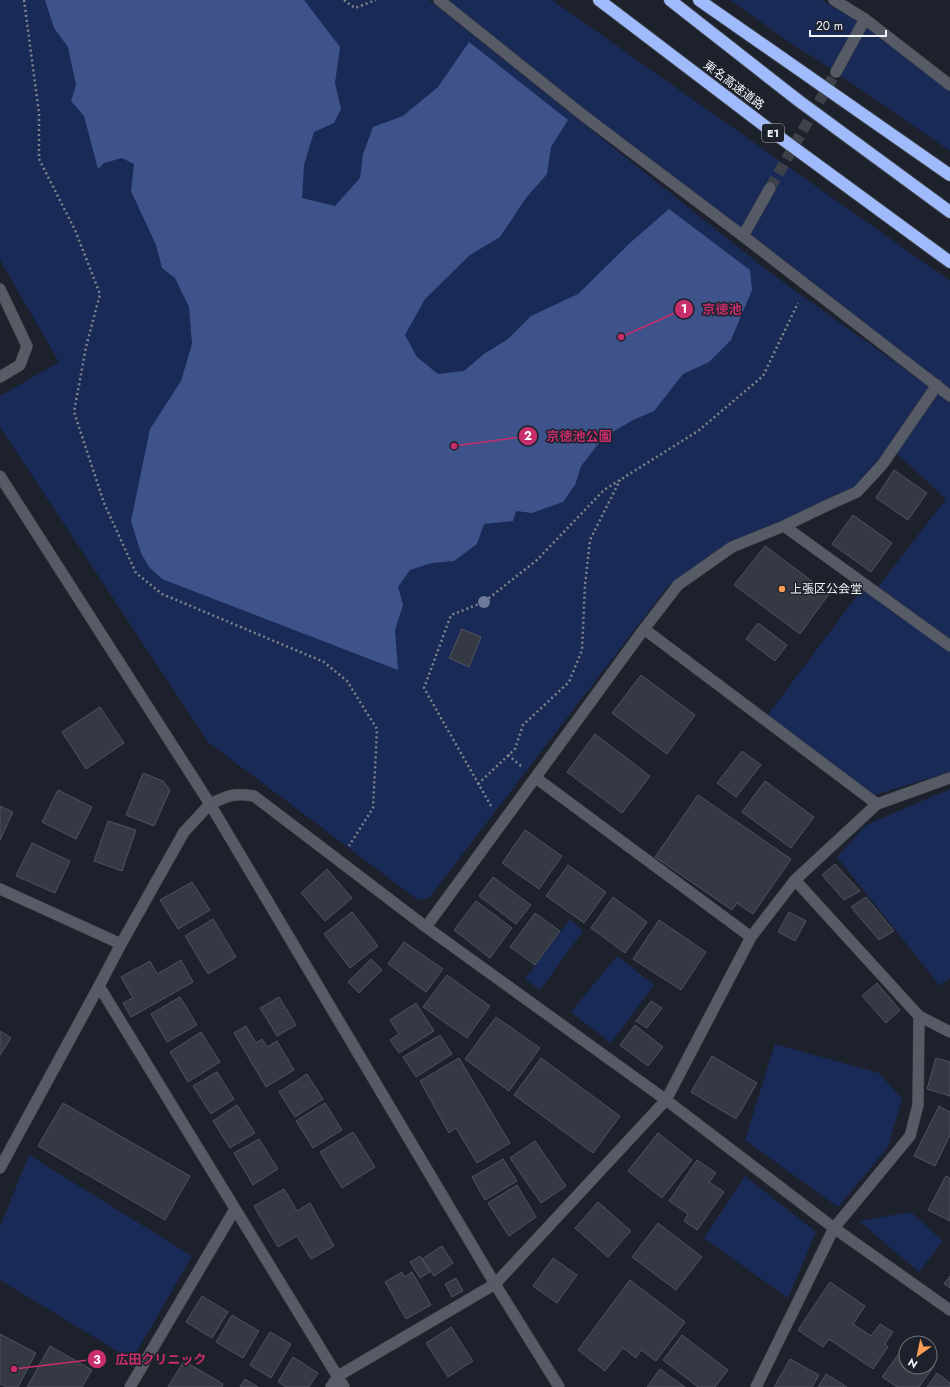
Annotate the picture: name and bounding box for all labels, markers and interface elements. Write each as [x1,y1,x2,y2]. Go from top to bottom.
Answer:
scale bar [810,12,886,38]
text: 20 m [816,17,843,35]
street label: 東名高速道路 [700,56,768,114]
road number: E1 [762,124,784,142]
callout: 京徳池 [674,297,749,322]
text: 1 [681,300,687,318]
text: 京徳池 [702,300,742,319]
callout: 京徳池公園 [518,423,619,448]
text: 2 [524,427,532,445]
text: 京徳池公園 [546,427,612,446]
place label: 上張区公会堂 [790,580,862,598]
marker: 上張区公会堂 [777,584,787,594]
north arrow [898,1335,938,1375]
callout: 広田クリニック [87,1347,214,1372]
text: 広田クリニック [115,1350,207,1369]
text: 3 [93,1351,101,1369]
text: N [905,1354,921,1372]

